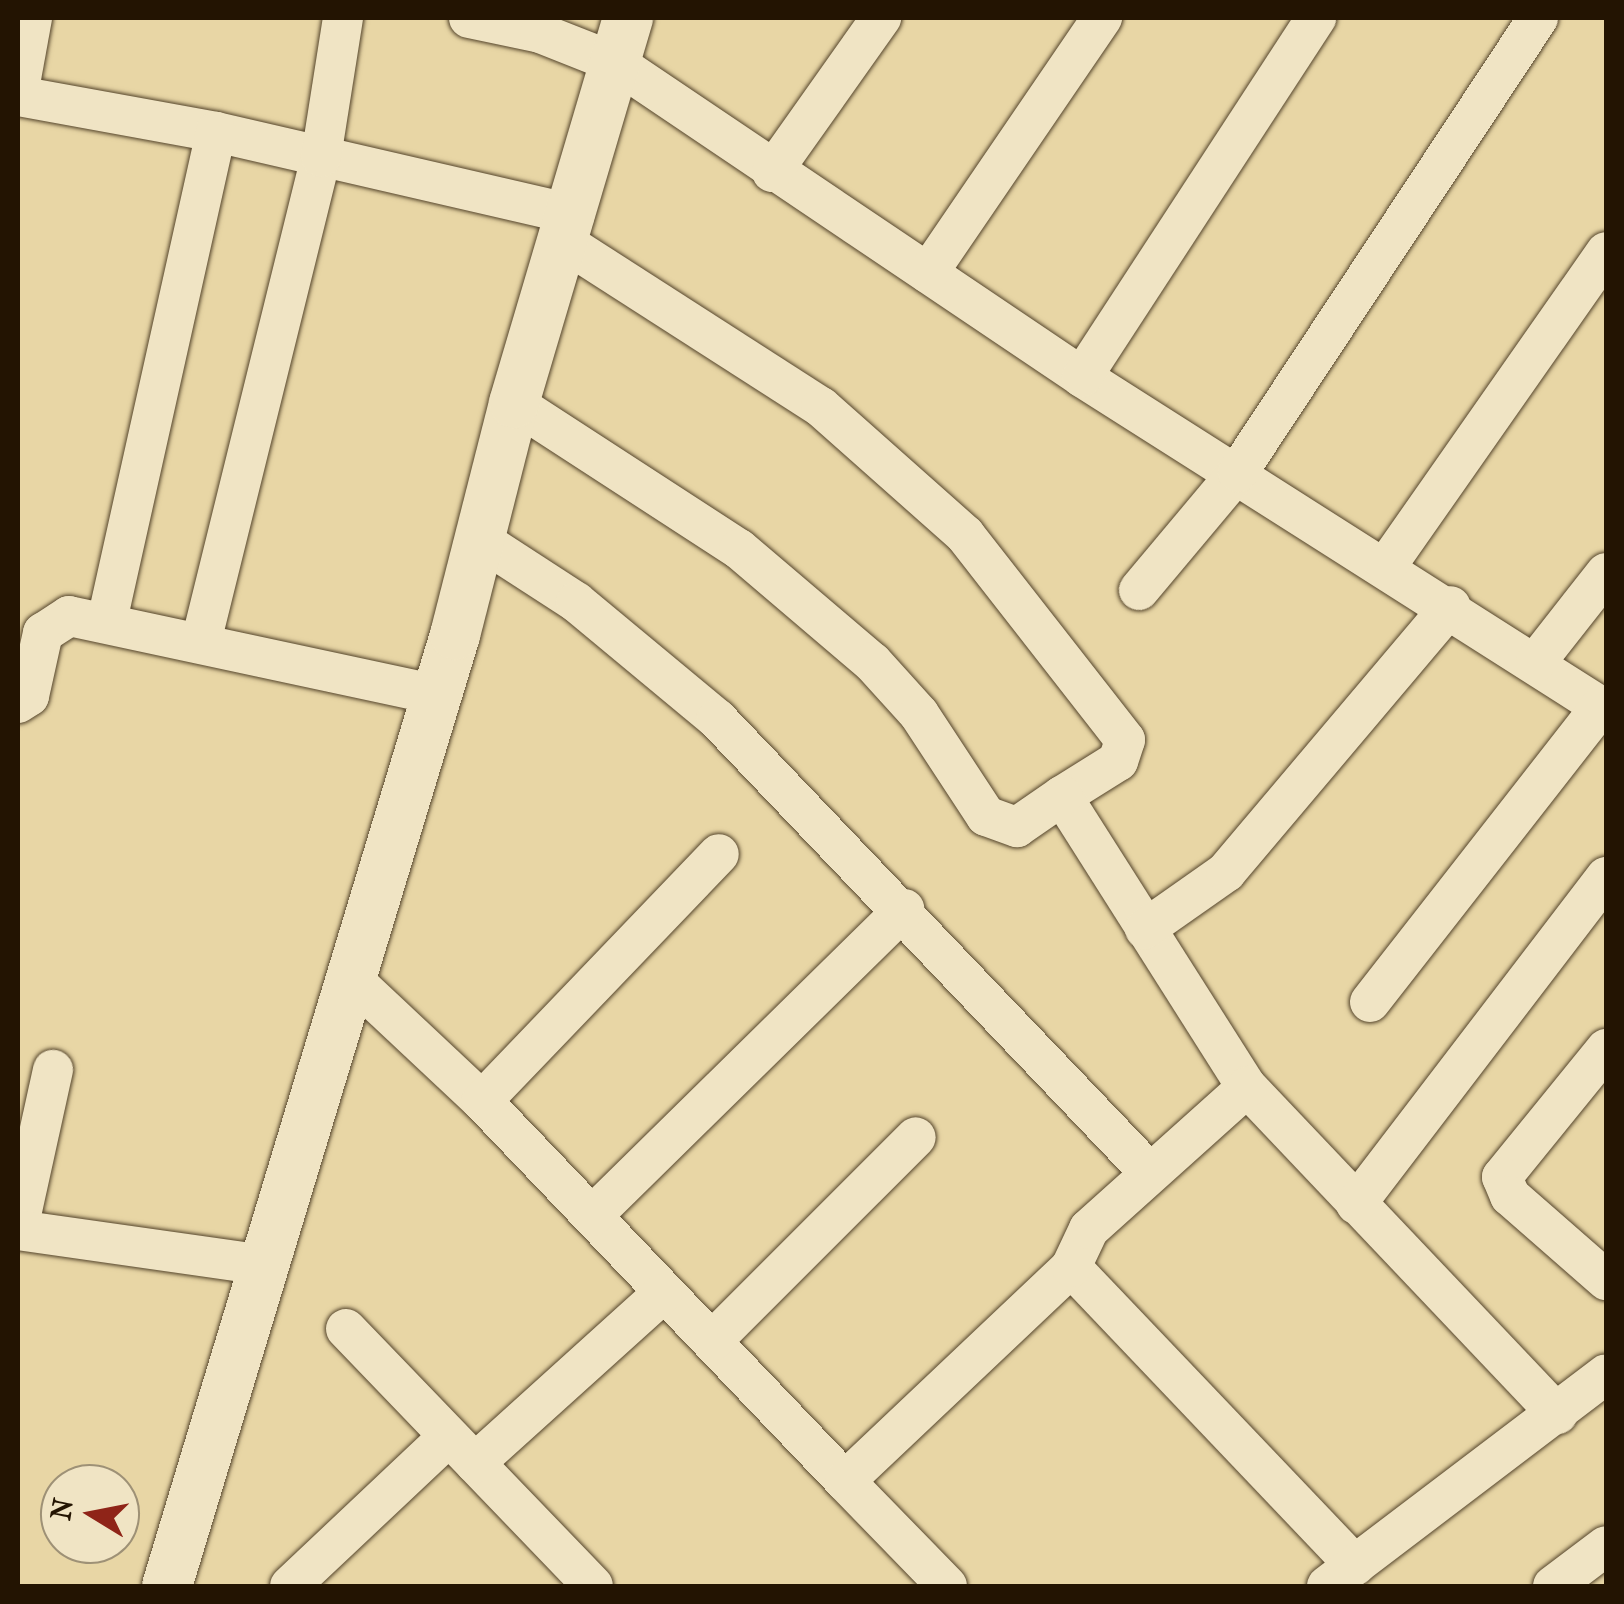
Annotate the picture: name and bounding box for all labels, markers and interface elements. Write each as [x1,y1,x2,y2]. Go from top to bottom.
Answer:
north arrow [40,1464,140,1564]
text: N [44,1496,80,1522]

